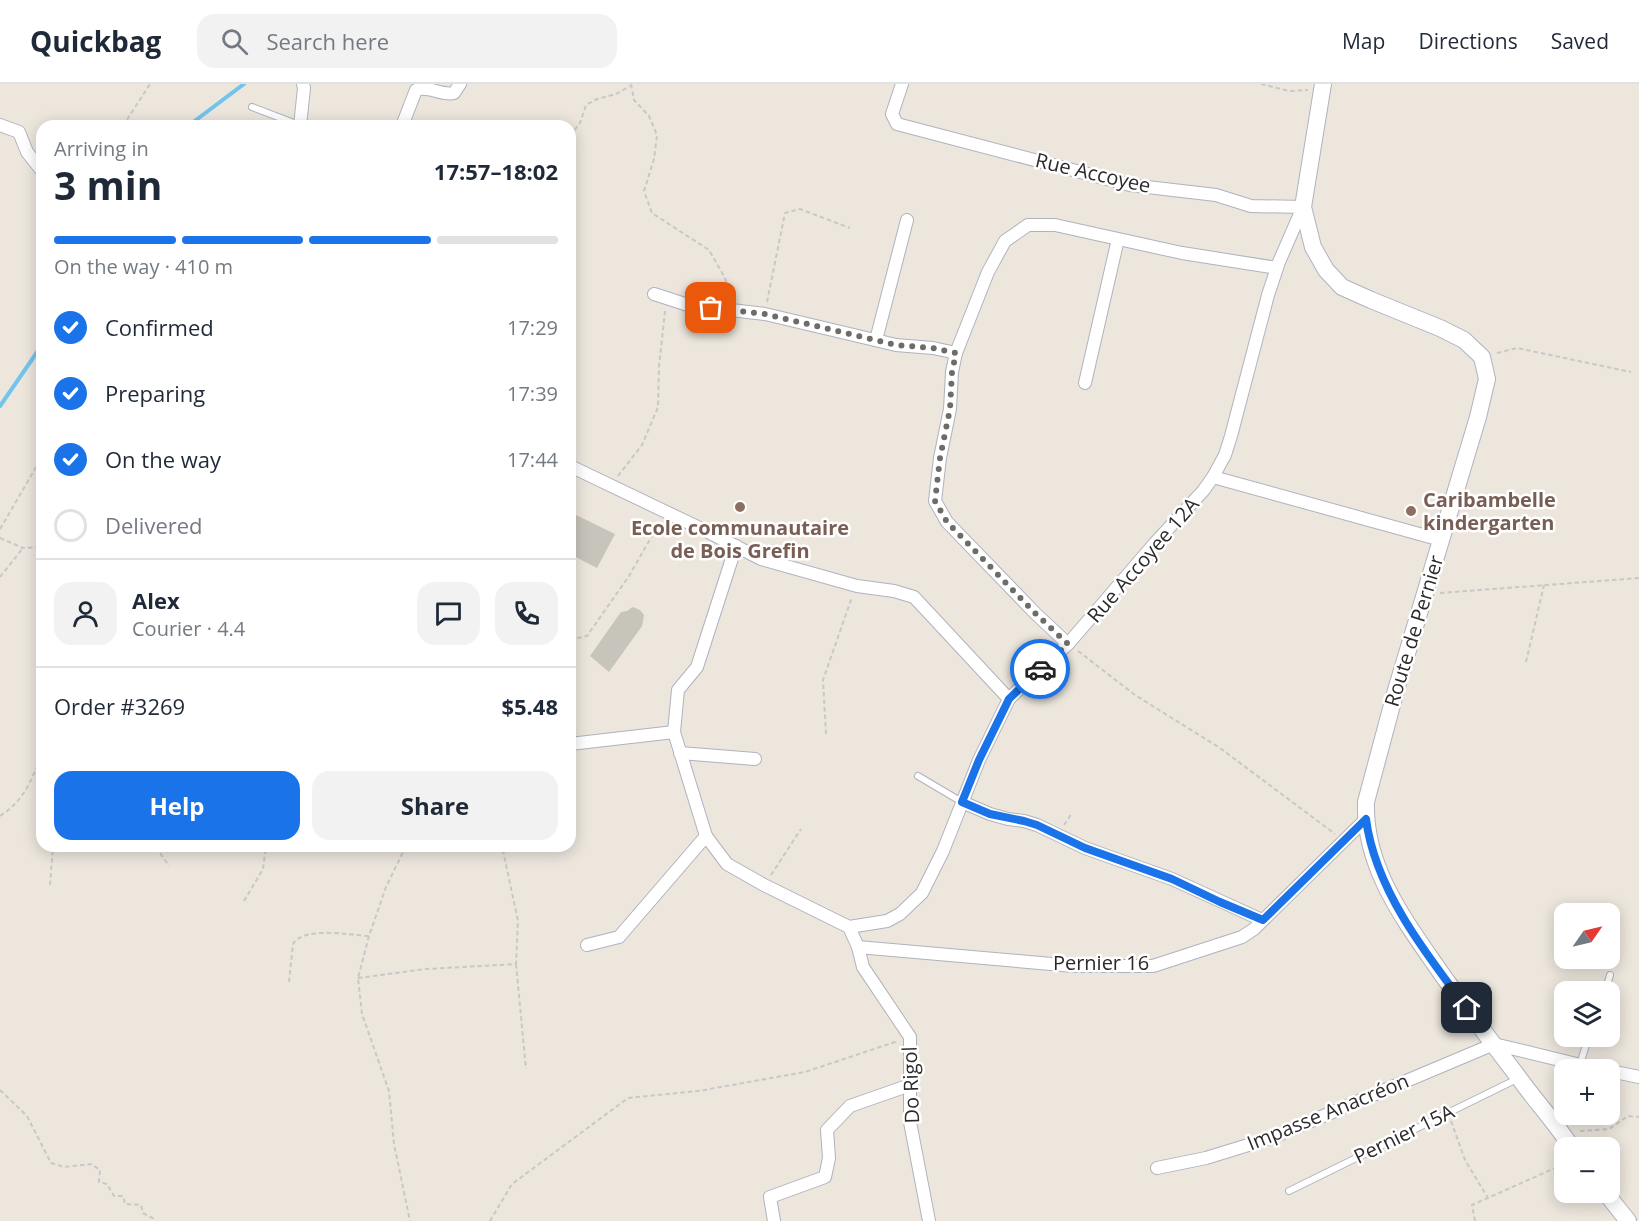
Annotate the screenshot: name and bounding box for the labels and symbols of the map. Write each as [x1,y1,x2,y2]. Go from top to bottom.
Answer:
street label: Rue Accoyee [1033,146,1153,199]
pin [685,282,736,333]
place label: Caribambelle kindergarten [1423,486,1556,536]
street label: Rue Accoyee 12A [1081,491,1205,628]
marker: Ecole communautaire de Bois Grefin [733,500,747,514]
marker: Caribambelle kindergarten [1404,504,1418,518]
place label: Ecole communautaire de Bois Grefin [631,514,849,564]
street label: Route de Pernier [1378,552,1449,710]
courier [1010,639,1070,699]
north arrow [1554,903,1620,969]
street label: Pernier 16 [1053,949,1149,976]
pin [1441,982,1492,1033]
street label: Do Rigol [896,1046,925,1124]
street label: Impasse Anacréon [1243,1067,1413,1156]
street label: Pernier 15A [1349,1097,1459,1170]

